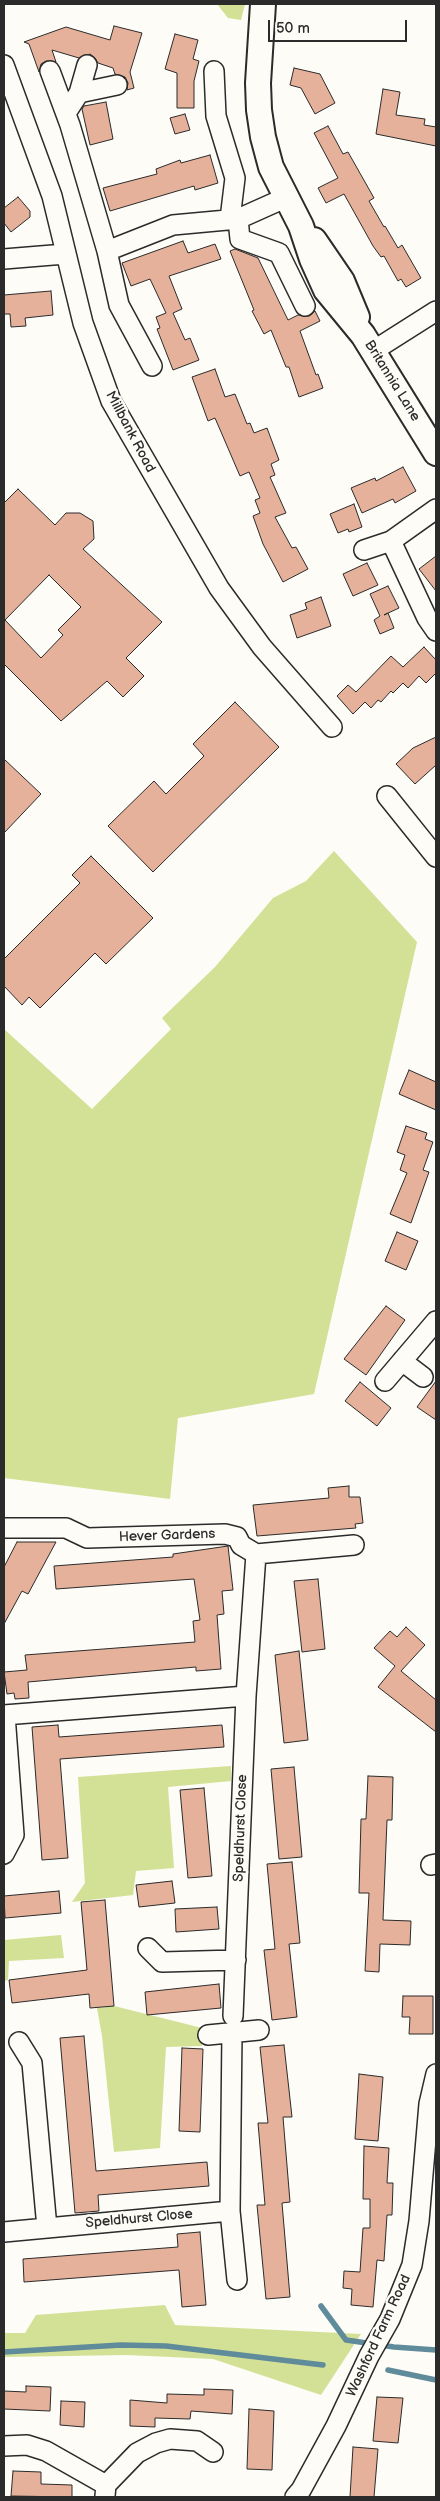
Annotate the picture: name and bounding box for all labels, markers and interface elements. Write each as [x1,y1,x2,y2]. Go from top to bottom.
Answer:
scale bar [270,10,409,42]
text: 50 m [276,19,310,38]
street label: Britannia Lane [360,337,424,425]
street label: Millbank Road [102,388,158,476]
street label: Hever Gardens [118,1526,216,1546]
street label: Speldhurst Close [231,1774,251,1882]
street label: Speldhurst Close [85,2206,193,2232]
street label: Washford Farm Road [343,2272,415,2400]

